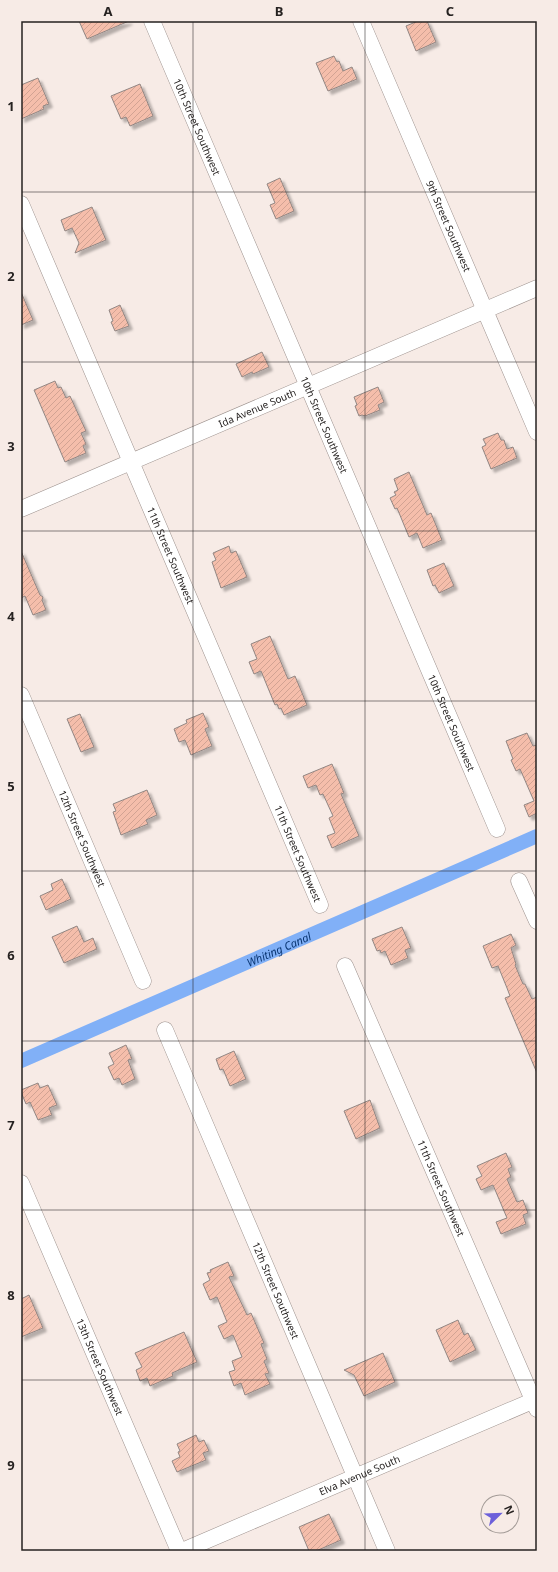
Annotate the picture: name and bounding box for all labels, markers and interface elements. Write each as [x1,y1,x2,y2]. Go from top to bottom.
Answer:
text: A [104,2,113,20]
text: B [275,2,283,20]
text: C [446,2,454,20]
street label: 10th Street Southwest [170,76,224,178]
text: 1 [7,97,15,115]
street label: 9th Street Southwest [423,178,475,274]
text: 2 [7,267,15,285]
street label: 10th Street Southwest [298,374,351,476]
street label: Ida Avenue South [216,385,298,431]
text: 3 [7,437,15,455]
street label: 11th Street Southwest [144,505,198,606]
text: 4 [7,607,15,625]
street label: 10th Street Southwest [425,672,479,774]
text: 5 [7,777,15,795]
street label: 12th Street Southwest [55,788,109,889]
street label: 11th Street Southwest [271,803,325,904]
water label: Whiting Canal [244,928,314,969]
text: 6 [7,946,15,964]
text: 7 [7,1116,15,1134]
street label: 11th Street Southwest [414,1138,468,1239]
street label: 12th Street Southwest [249,1240,303,1341]
text: 8 [7,1286,15,1304]
street label: 13th Street Southwest [73,1316,127,1418]
street label: Elva Avenue South [317,1452,402,1499]
text: 9 [7,1456,15,1474]
north arrow [480,1494,520,1534]
text: N [501,1503,518,1517]

